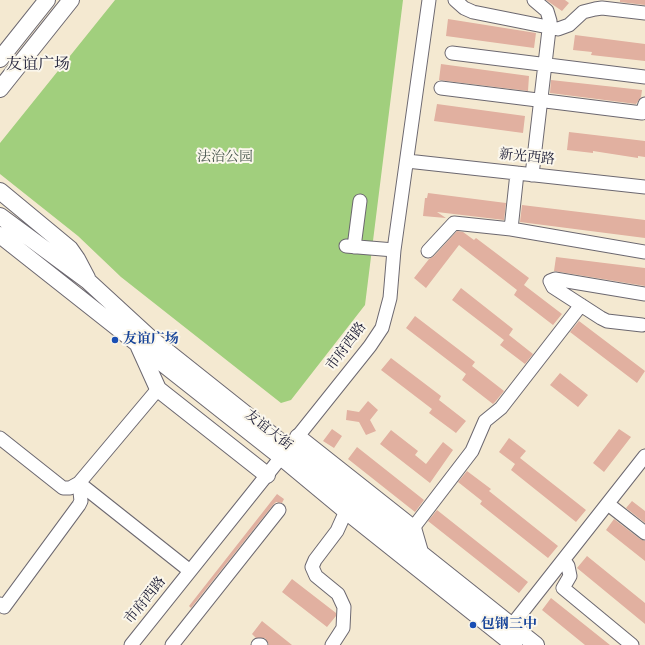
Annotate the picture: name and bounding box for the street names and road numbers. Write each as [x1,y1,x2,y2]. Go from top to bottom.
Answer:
street label: 新光西路 [498,147,556,169]
street label: 市府西路 [323,320,371,374]
street label: 友谊大街 [241,407,295,455]
street label: 市府西路 [122,574,170,628]

